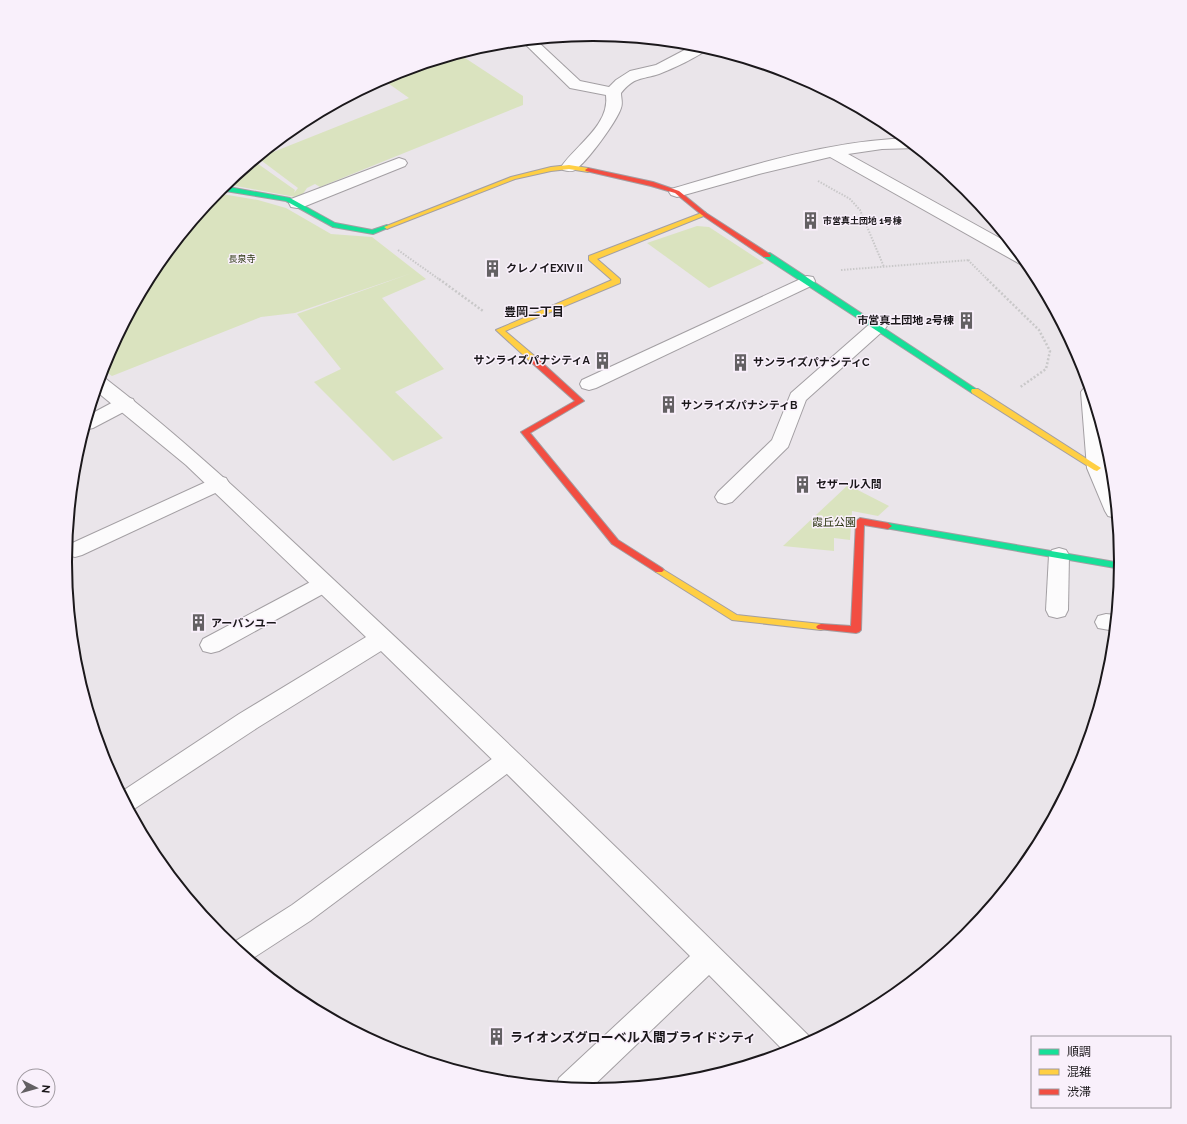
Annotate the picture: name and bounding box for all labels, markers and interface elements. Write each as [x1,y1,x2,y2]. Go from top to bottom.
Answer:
building icon: 市営真土団地 1号棟 [800,211,820,231]
place label: 市営真土団地 1号棟 [823,215,902,226]
park label: 長泉寺 [228,254,256,264]
building icon: クレノイEXIV II [483,258,503,278]
place label: クレノイEXIV II [506,262,583,275]
district label: 豊岡二丁目 [504,305,564,319]
building icon: 市営真土団地 2号棟 [957,310,977,330]
place label: 市営真土団地 2号棟 [857,314,954,327]
building icon: サンライズパナシティA [593,350,613,370]
building icon: サンライズパナシティC [730,352,750,372]
place label: サンライズパナシティA [474,354,591,367]
place label: サンライズパナシティC [753,356,870,369]
building icon: サンライズパナシティB [658,395,678,415]
place label: サンライズパナシティB [681,399,798,412]
building icon: セザール入間 [793,474,813,494]
place label: セザール入間 [816,478,882,491]
park label: 霞丘公園 [812,516,856,529]
building icon: アーバンユー [188,613,208,633]
place label: アーバンユー [211,617,277,630]
building icon: ライオンズグローベル入間ブライドシティ [487,1027,507,1047]
place label: ライオンズグローベル入間ブライドシティ [510,1030,756,1045]
legend [1031,1036,1171,1108]
text: 順調 [1067,1045,1091,1059]
text: 混雑 [1067,1065,1091,1079]
north arrow [16,1068,56,1108]
text: N [39,1084,52,1094]
text: 渋滞 [1067,1085,1091,1099]

